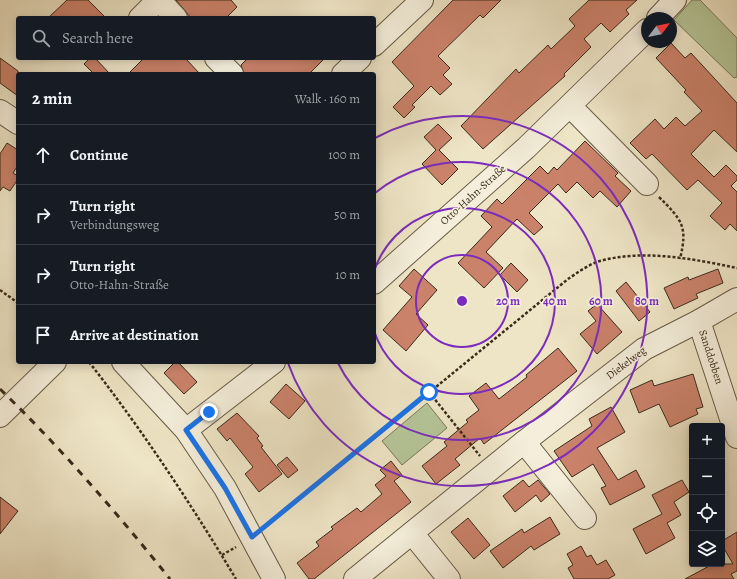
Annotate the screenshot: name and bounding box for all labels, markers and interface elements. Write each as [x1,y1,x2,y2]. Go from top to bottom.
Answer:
north arrow [641,12,677,48]
search box [16,16,376,60]
icon: search [30,27,52,49]
text: Search here [62,28,133,48]
text: 2 min [32,87,72,110]
text: Walk · 160 m [295,90,360,107]
icon: ahead [32,144,54,166]
text: Continue [70,145,128,165]
text: 100 m [328,146,360,163]
street label: Otto-Hahn-Straße [437,161,509,229]
text: Turn right [70,196,135,216]
icon: right [32,204,54,226]
text: 50 m [334,206,360,223]
text: Verbindungsweg [70,216,159,233]
text: Turn right [70,256,135,276]
icon: right [32,264,54,286]
text: 10 m [335,266,360,283]
text: Otto-Hahn-Straße [70,276,169,293]
text: 20 m [496,293,520,309]
text: 40 m [543,293,567,309]
text: 60 m [589,293,613,309]
text: 80 m [635,293,659,309]
centre of rings [455,294,469,308]
icon: arrive [32,324,54,346]
text: Arrive at destination [70,325,199,345]
street label: Sanddobben [695,328,727,386]
street label: Diekelweg [603,343,649,383]
route start [420,383,438,401]
route end [200,403,218,421]
map controls [689,423,725,567]
button: + [689,423,725,459]
button: − [689,459,725,495]
button: locate [689,495,725,531]
button: layers [689,531,725,567]

